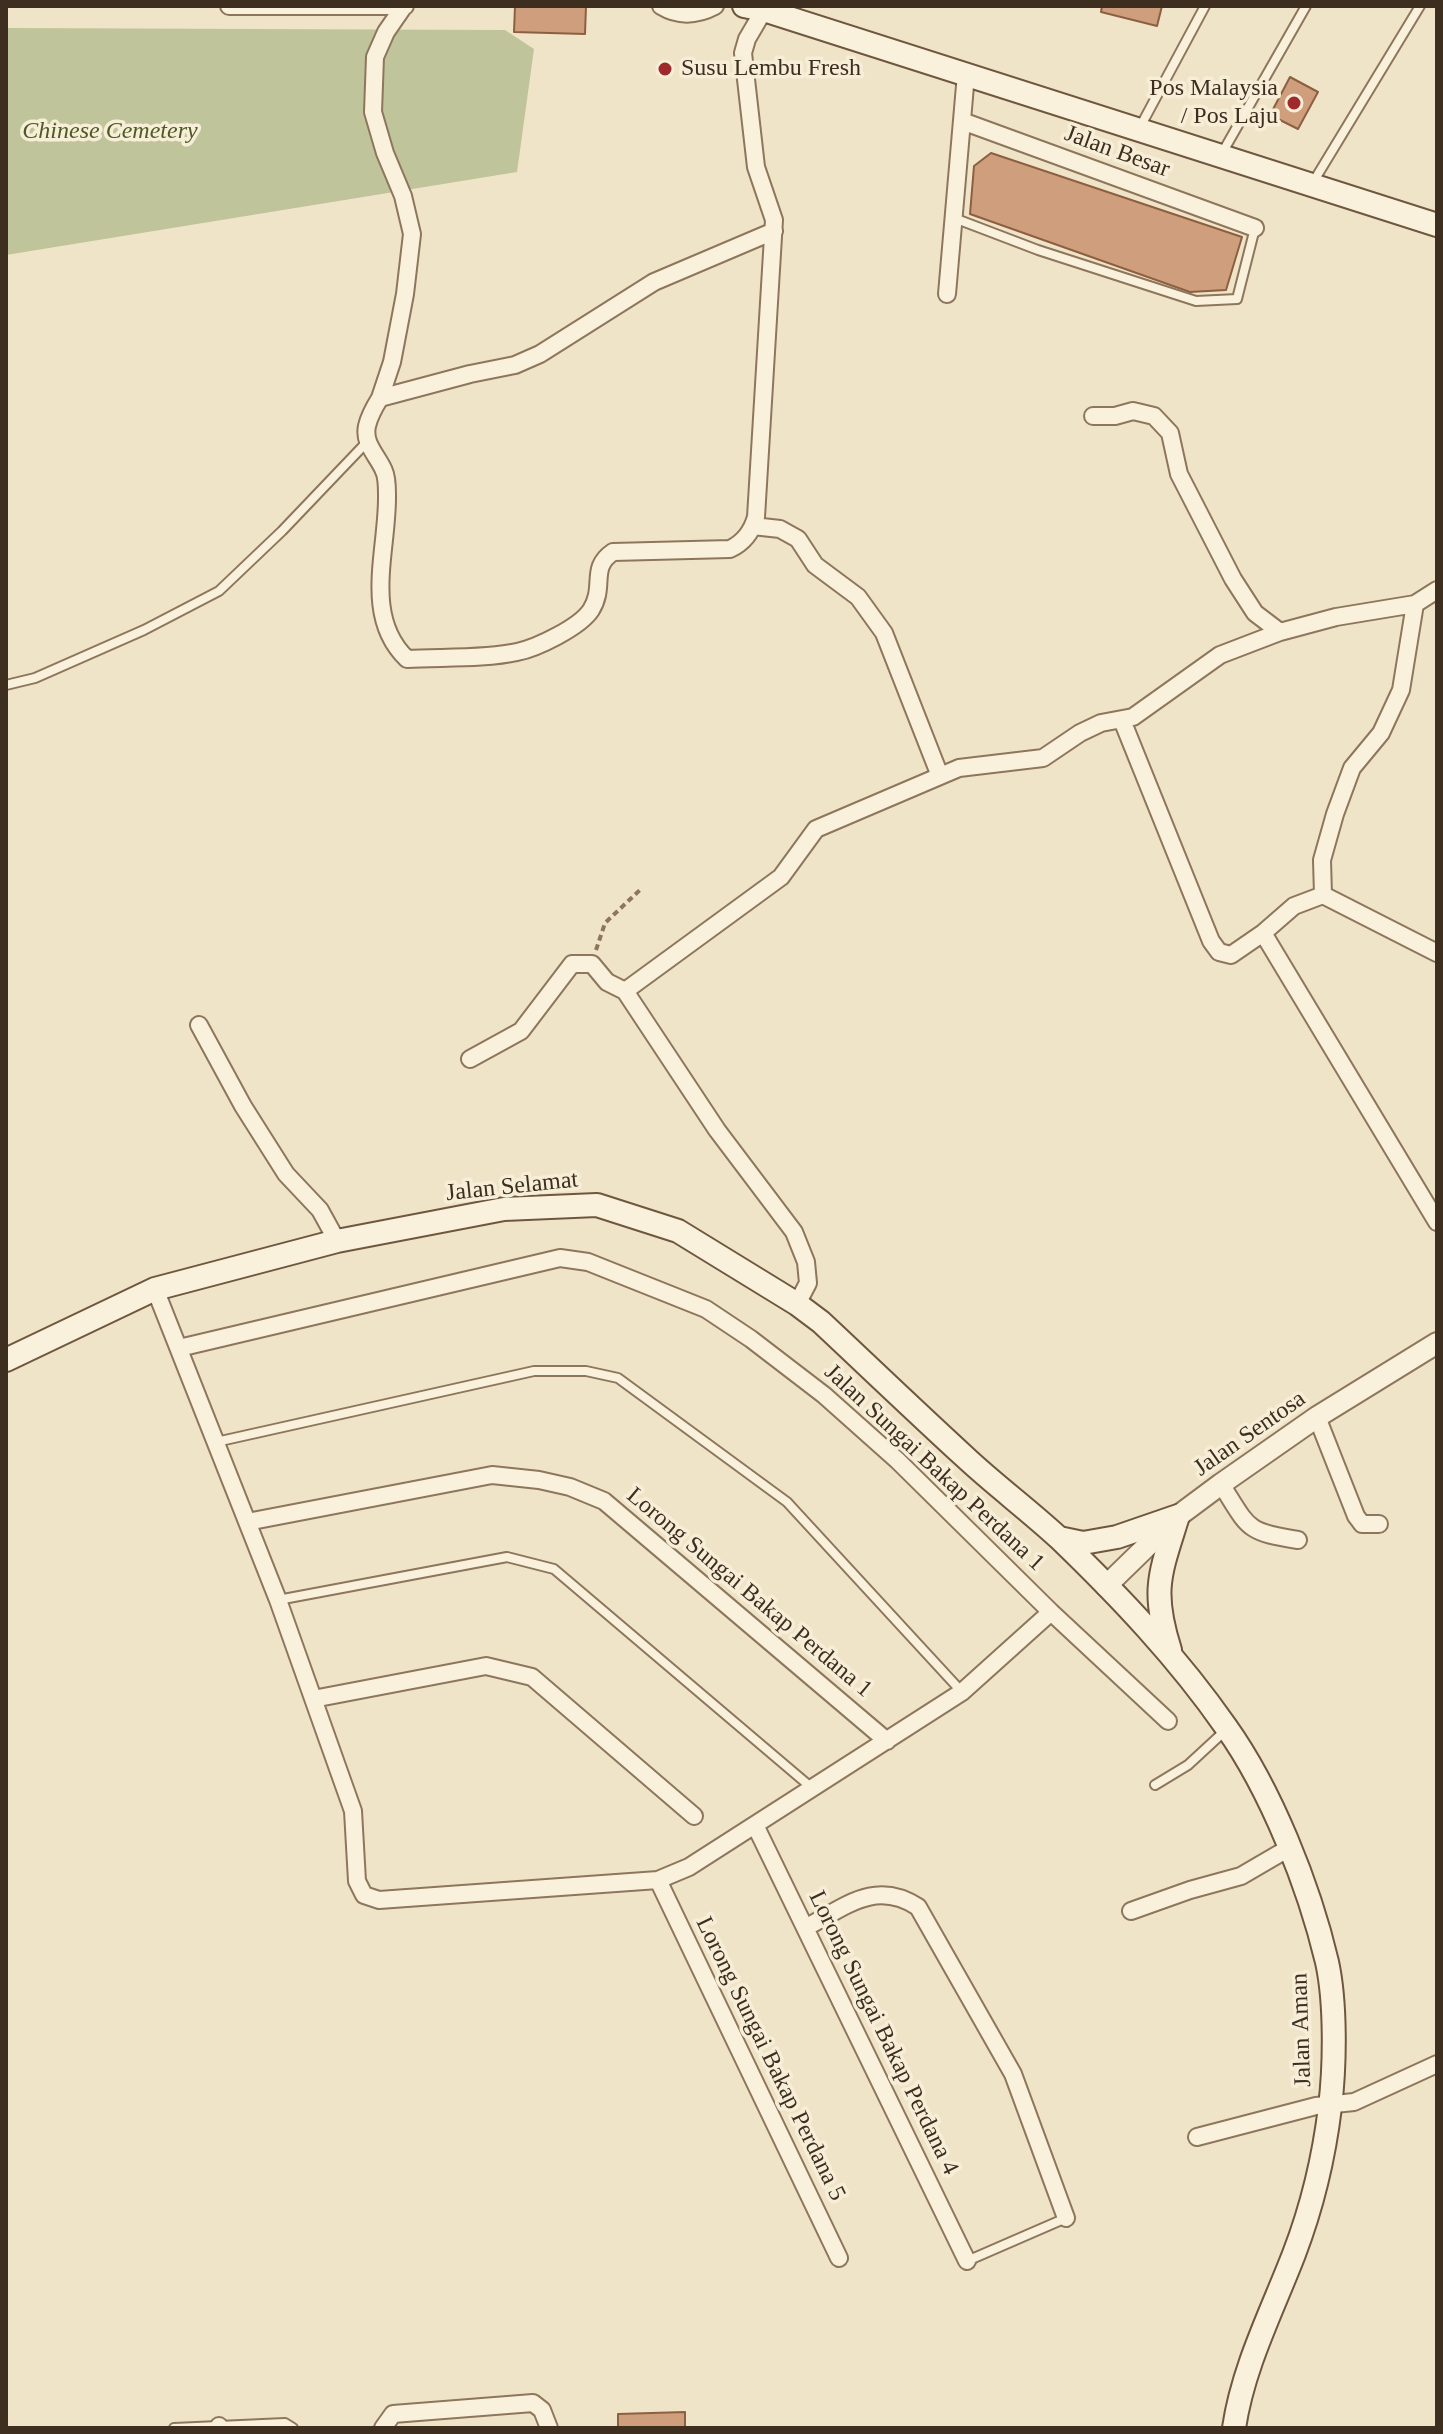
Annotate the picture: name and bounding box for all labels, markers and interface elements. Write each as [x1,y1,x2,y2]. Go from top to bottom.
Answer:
place label: Susu Lembu Fresh [681,55,861,83]
marker: Susu Lembu Fresh [656,60,674,78]
place label: Pos Malaysia / Pos Laju [1149,75,1278,131]
marker: Pos Malaysia / Pos Laju [1285,94,1303,112]
park label: Chinese Cemetery [22,118,198,146]
street label: Jalan Besar [1060,120,1174,184]
street label: Jalan Selamat [445,1166,579,1208]
street label: Jalan Sungai Bakap Perdana 1 [818,1358,1050,1578]
street label: Jalan Sentosa [1189,1385,1311,1483]
street label: Lorong Sungai Bakap Perdana 1 [620,1482,878,1704]
street label: Lorong Sungai Bakap Perdana 4 [802,1887,964,2179]
street label: Lorong Sungai Bakap Perdana 5 [689,1913,851,2205]
street label: Jalan Aman [1286,1973,1318,2087]

